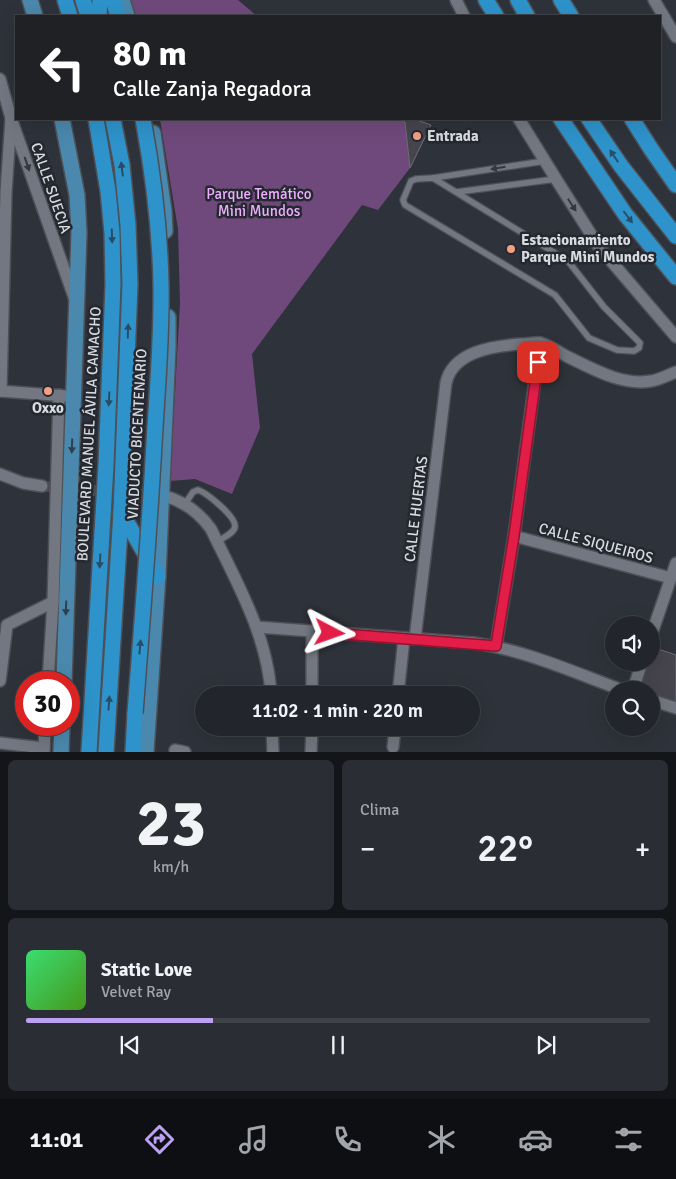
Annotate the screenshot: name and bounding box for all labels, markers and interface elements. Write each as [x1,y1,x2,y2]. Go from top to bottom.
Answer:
text: 80 m [113,32,187,75]
icon: left [30,35,95,100]
text: Calle Zanja Regadora [113,75,312,102]
place label: Entrada [427,127,479,145]
marker: Entrada [411,130,423,142]
street label: CALLE SUECIA [27,140,75,236]
one-way arrow [609,149,619,162]
one-way arrow [23,157,31,172]
one-way arrow [118,160,126,176]
one-way arrow [489,164,505,172]
park label: Parque Temático Mini Mundos [206,185,312,220]
one-way arrow [568,198,577,212]
one-way arrow [623,210,633,224]
one-way arrow [108,229,116,245]
place label: Estacionamiento Parque Mini Mundos [521,231,655,266]
marker: Estacionamiento Parque Mini Mundos [505,243,517,255]
street label: BOULEVARD MANUEL ÁVILA CAMACHO [72,306,105,562]
one-way arrow [124,323,132,339]
pin [517,341,559,383]
street label: VIADUCTO BICENTENARIO [124,348,150,520]
icon: arrive [524,348,552,376]
marker: Oxxo [42,385,54,397]
one-way arrow [105,391,113,407]
place label: Oxxo [32,399,64,417]
one-way arrow [68,438,76,454]
street label: CALLE HUERTAS [401,455,431,563]
street label: CALLE SIQUEIROS [537,519,655,567]
one-way arrow [96,553,104,569]
one-way arrow [62,601,70,617]
position arrow [303,606,355,658]
map controls [605,616,660,736]
button: sound [605,616,660,671]
one-way arrow [136,638,144,654]
speed limit sign: 30 [15,671,80,736]
button: search [605,681,660,736]
one-way arrow [105,695,113,711]
text: 11:02 · 1 min · 220 m [252,699,423,723]
text: 23 [136,784,206,864]
text: Clima [360,800,399,820]
text: 22° [477,825,533,872]
text: − [360,832,375,866]
text: + [635,832,650,866]
text: km/h [153,857,189,877]
text: Static Love [101,958,192,982]
text: Velvet Ray [101,982,171,1002]
icon: previous [116,1031,144,1059]
icon: pause [324,1031,352,1059]
icon: next [532,1031,560,1059]
icon: directions [142,1122,177,1157]
icon: music [236,1122,271,1157]
icon: phone [330,1122,365,1157]
icon: climate [424,1122,459,1157]
icon: car [518,1122,553,1157]
icon: filters [611,1122,646,1157]
text: 11:01 [29,1126,83,1153]

